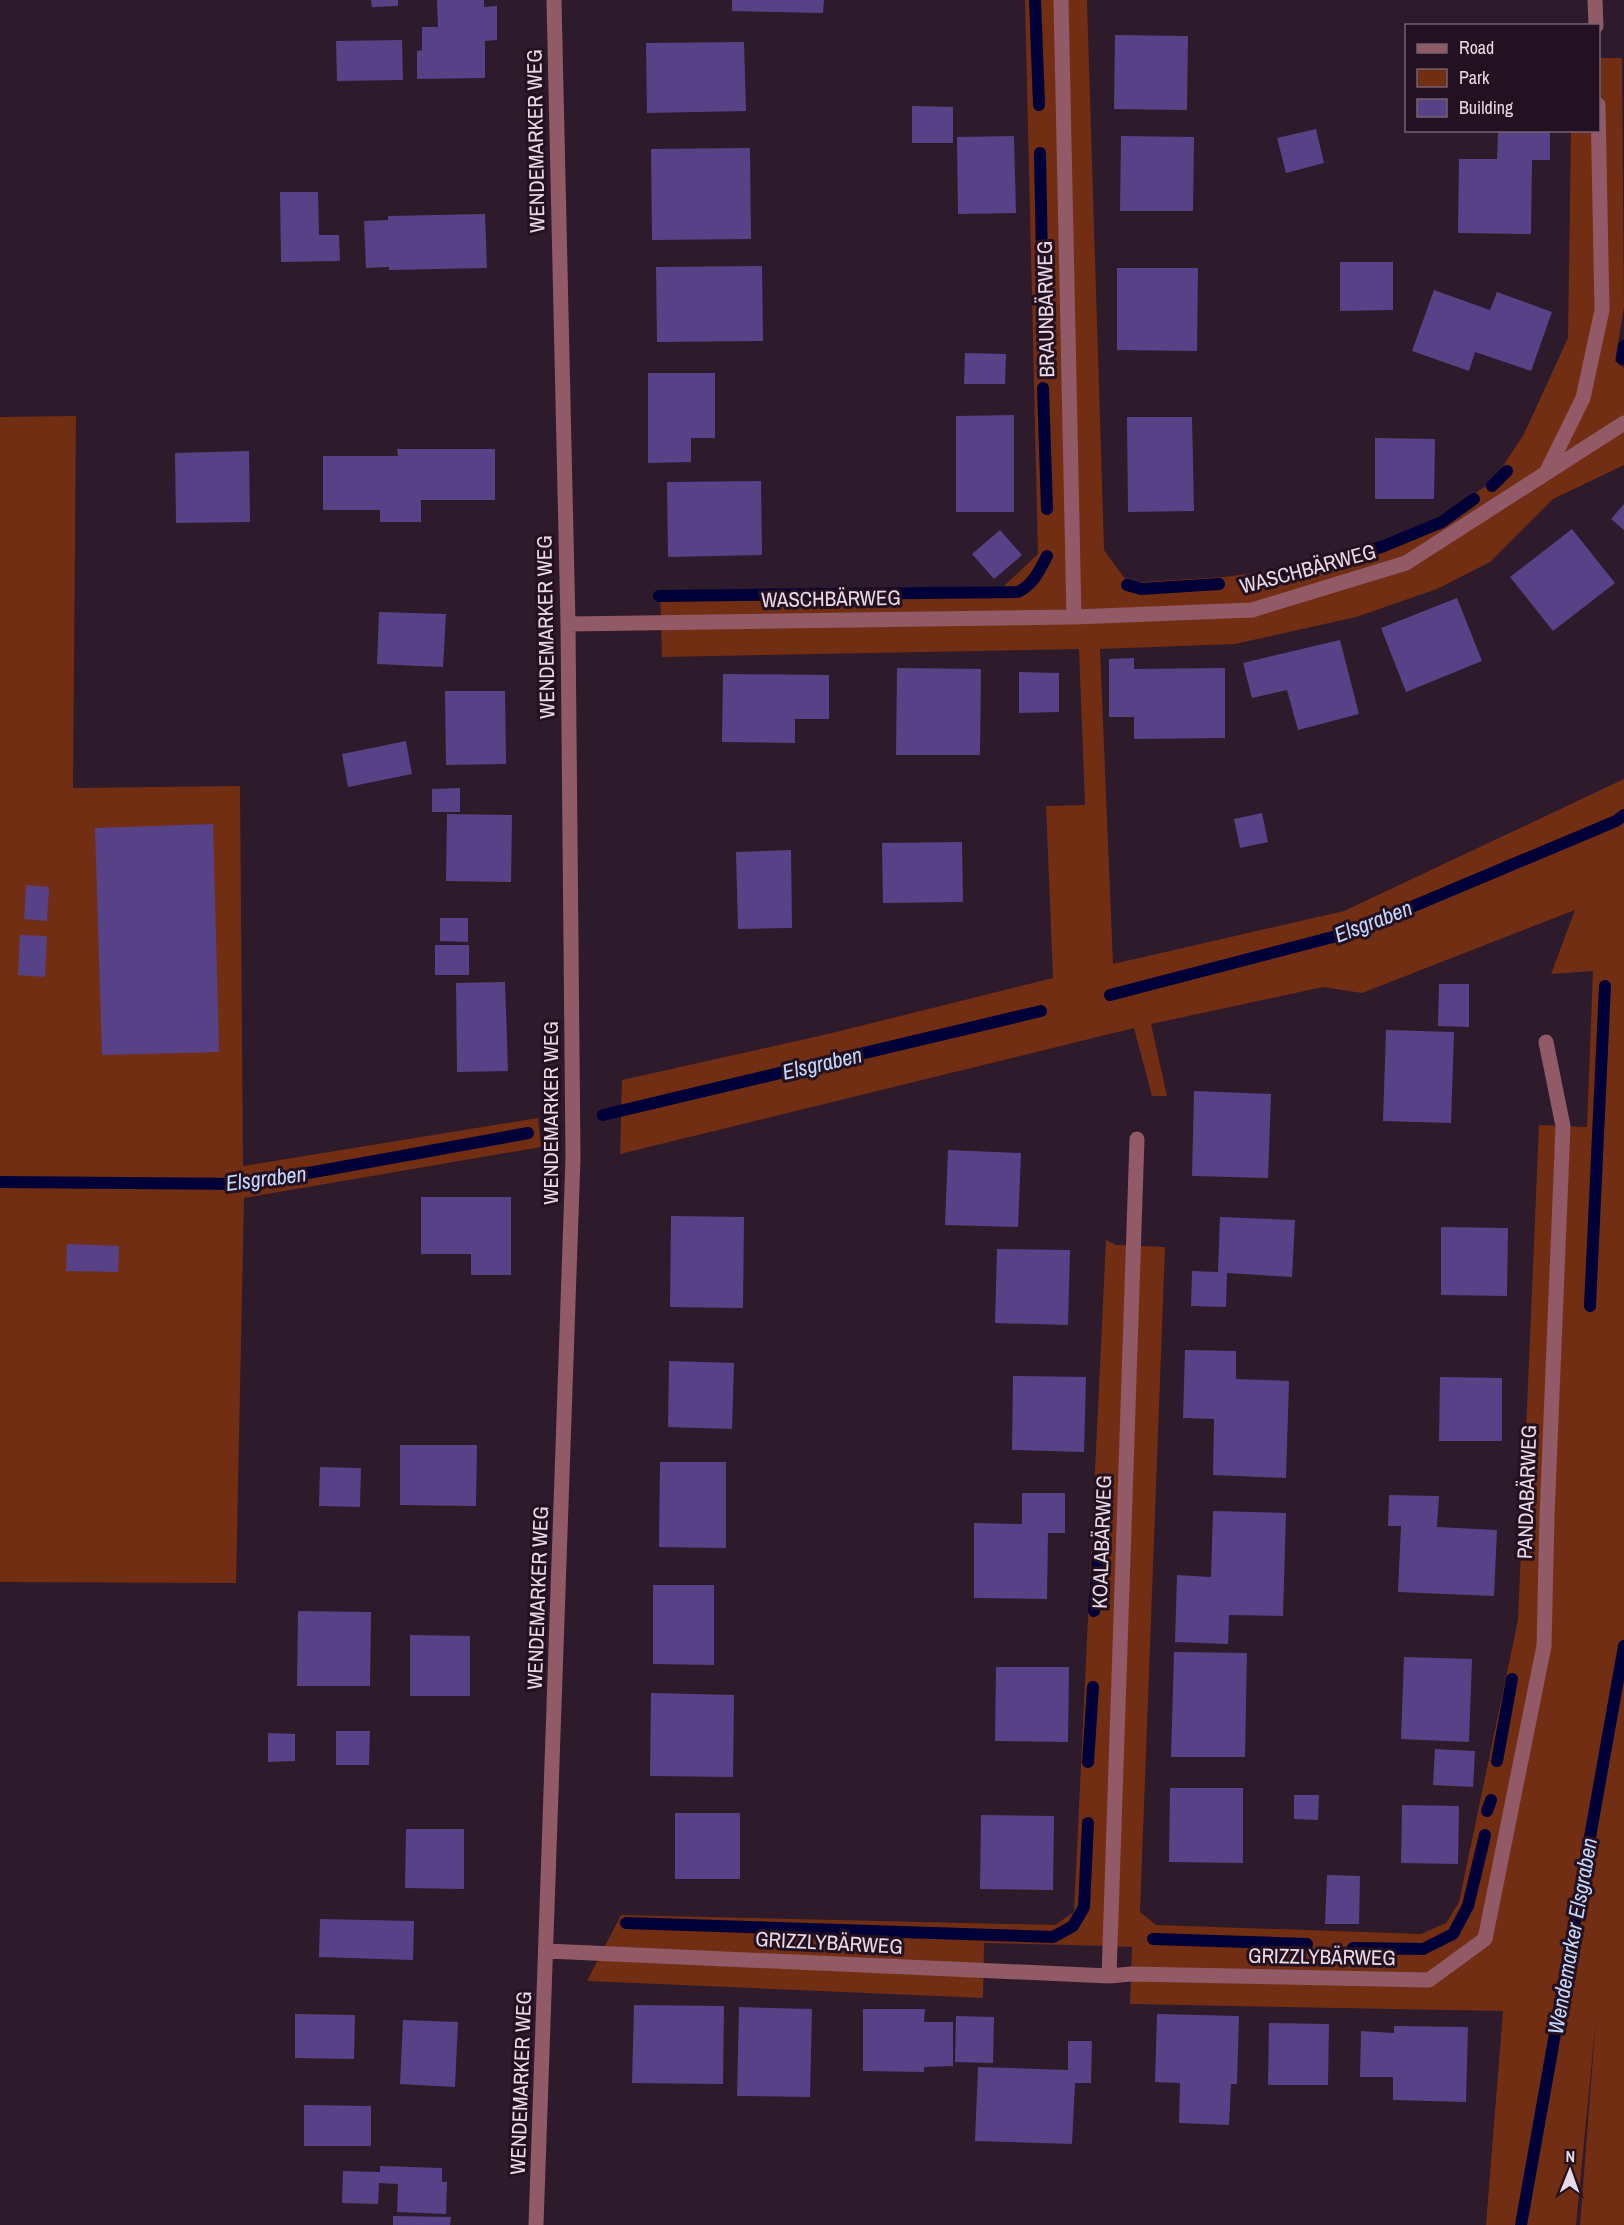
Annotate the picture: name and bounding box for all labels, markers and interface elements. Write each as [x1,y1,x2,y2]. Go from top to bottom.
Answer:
legend [1405,24,1600,132]
text: Road [1459,35,1494,60]
street label: WENDEMARKER WEG [519,49,552,233]
text: Park [1459,65,1490,90]
text: Building [1459,95,1514,120]
street label: BRAUNBÄRWEG [1030,241,1061,378]
street label: WENDEMARKER WEG [529,535,562,719]
street label: WASCHBÄRWEG [1237,536,1379,601]
street label: WASCHBÄRWEG [761,583,901,614]
water label: Elsgraben [1330,892,1416,950]
street label: WENDEMARKER WEG [536,1021,565,1205]
water label: Elsgraben [779,1039,865,1087]
water label: Elsgraben [224,1158,308,1198]
street label: PANDABÄRWEG [1510,1424,1543,1560]
street label: KOALABÄRWEG [1085,1475,1118,1609]
street label: WENDEMARKER WEG [520,1506,555,1690]
water label: Wendemarker Elsgraben [1540,1835,1604,2037]
street label: GRIZZLYBÄRWEG [755,1924,904,1961]
street label: GRIZZLYBÄRWEG [1248,1941,1396,1972]
street label: WENDEMARKER WEG [503,1991,538,2175]
north arrow [1540,2141,1600,2201]
text: N [1565,2145,1575,2167]

